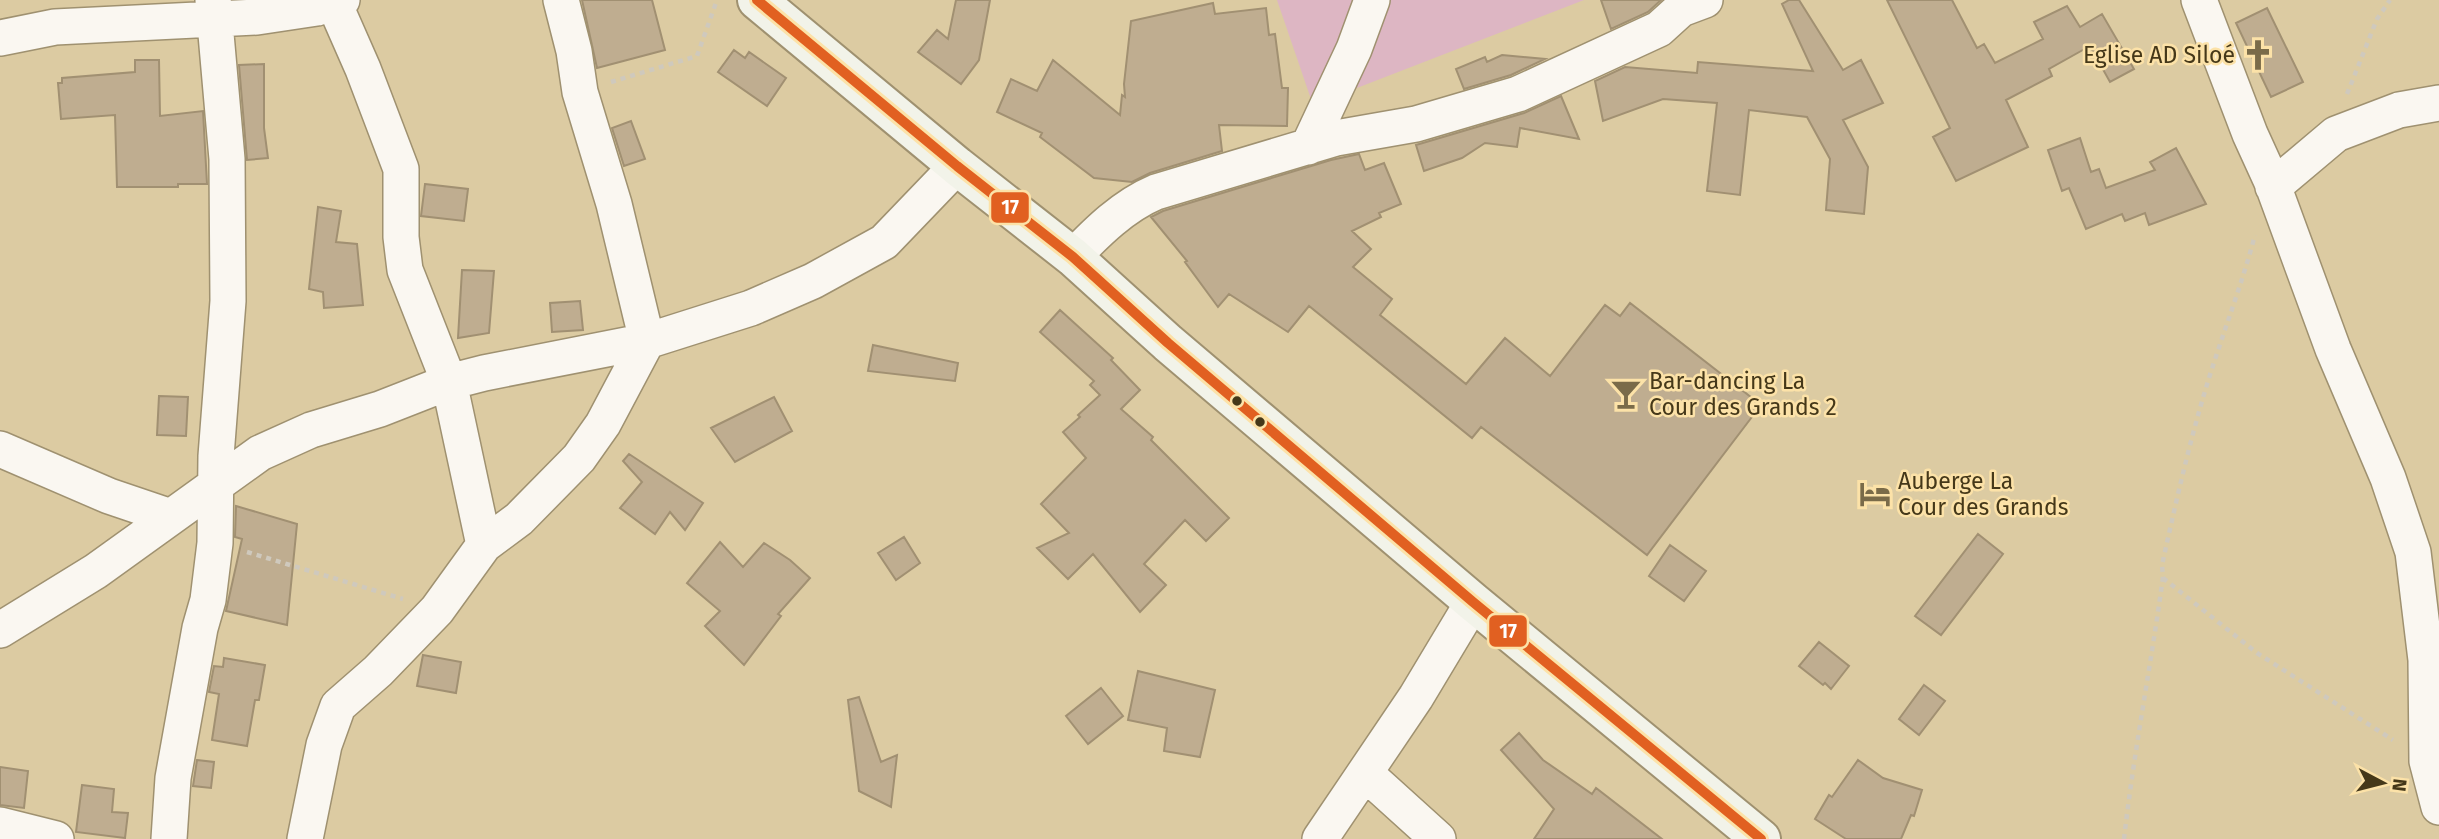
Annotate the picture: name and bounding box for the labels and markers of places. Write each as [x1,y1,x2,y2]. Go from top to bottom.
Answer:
church icon: Eglise AD Siloé [2241,38,2275,72]
place label: Eglise AD Siloé [2083,41,2235,69]
place label: Bar-dancing La Cour des Grands 2 [1649,367,1837,421]
bar icon: Bar-dancing La Cour des Grands 2 [1609,377,1643,411]
unlabelled marker [1230,394,1244,408]
unlabelled marker [1253,415,1267,429]
place label: Auberge La Cour des Grands [1898,467,2068,521]
hotel icon: Auberge La Cour des Grands [1858,477,1892,511]

